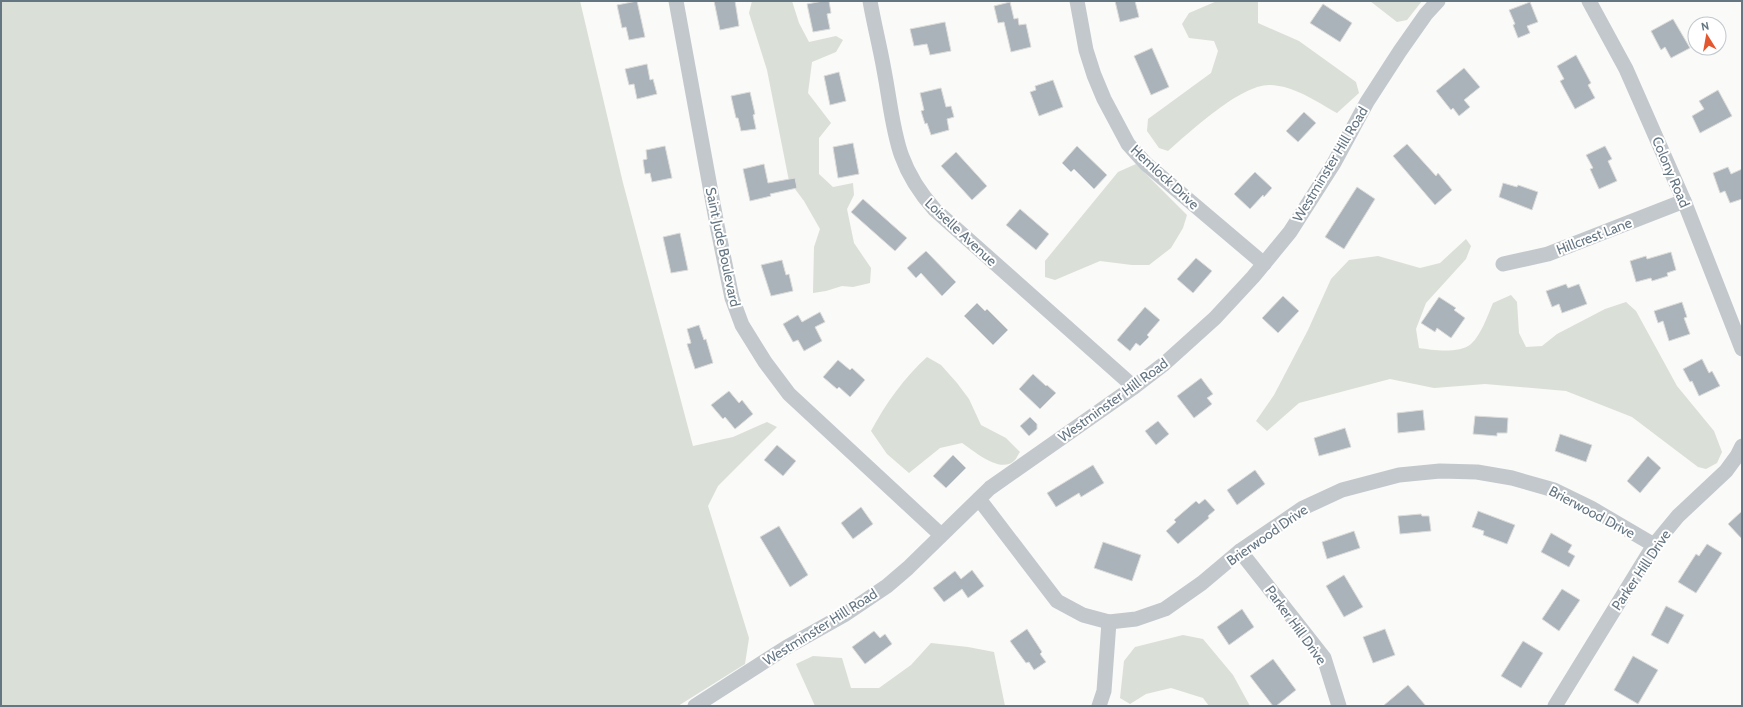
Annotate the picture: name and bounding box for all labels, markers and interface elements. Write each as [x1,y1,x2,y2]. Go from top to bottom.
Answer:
north arrow [1687,16,1727,56]
text: N [1700,19,1710,34]
street label: Westminster Hill Road [1288,103,1372,225]
street label: Colony Road [1648,134,1694,210]
street label: Hemlock Drive [1127,141,1203,213]
street label: Saint Jude Boulevard [702,186,744,308]
street label: Loiselle Avenue [921,194,1001,270]
street label: Hillcrest Lane [1554,213,1634,259]
street label: Westminster Hill Road [1055,354,1171,446]
street label: Brierwood Drive [1546,482,1638,542]
street label: Brierwood Drive [1223,500,1311,570]
street label: Parker Hill Drive [1607,526,1675,614]
street label: Parker Hill Drive [1261,582,1331,668]
street label: Westminster Hill Road [759,585,881,669]

